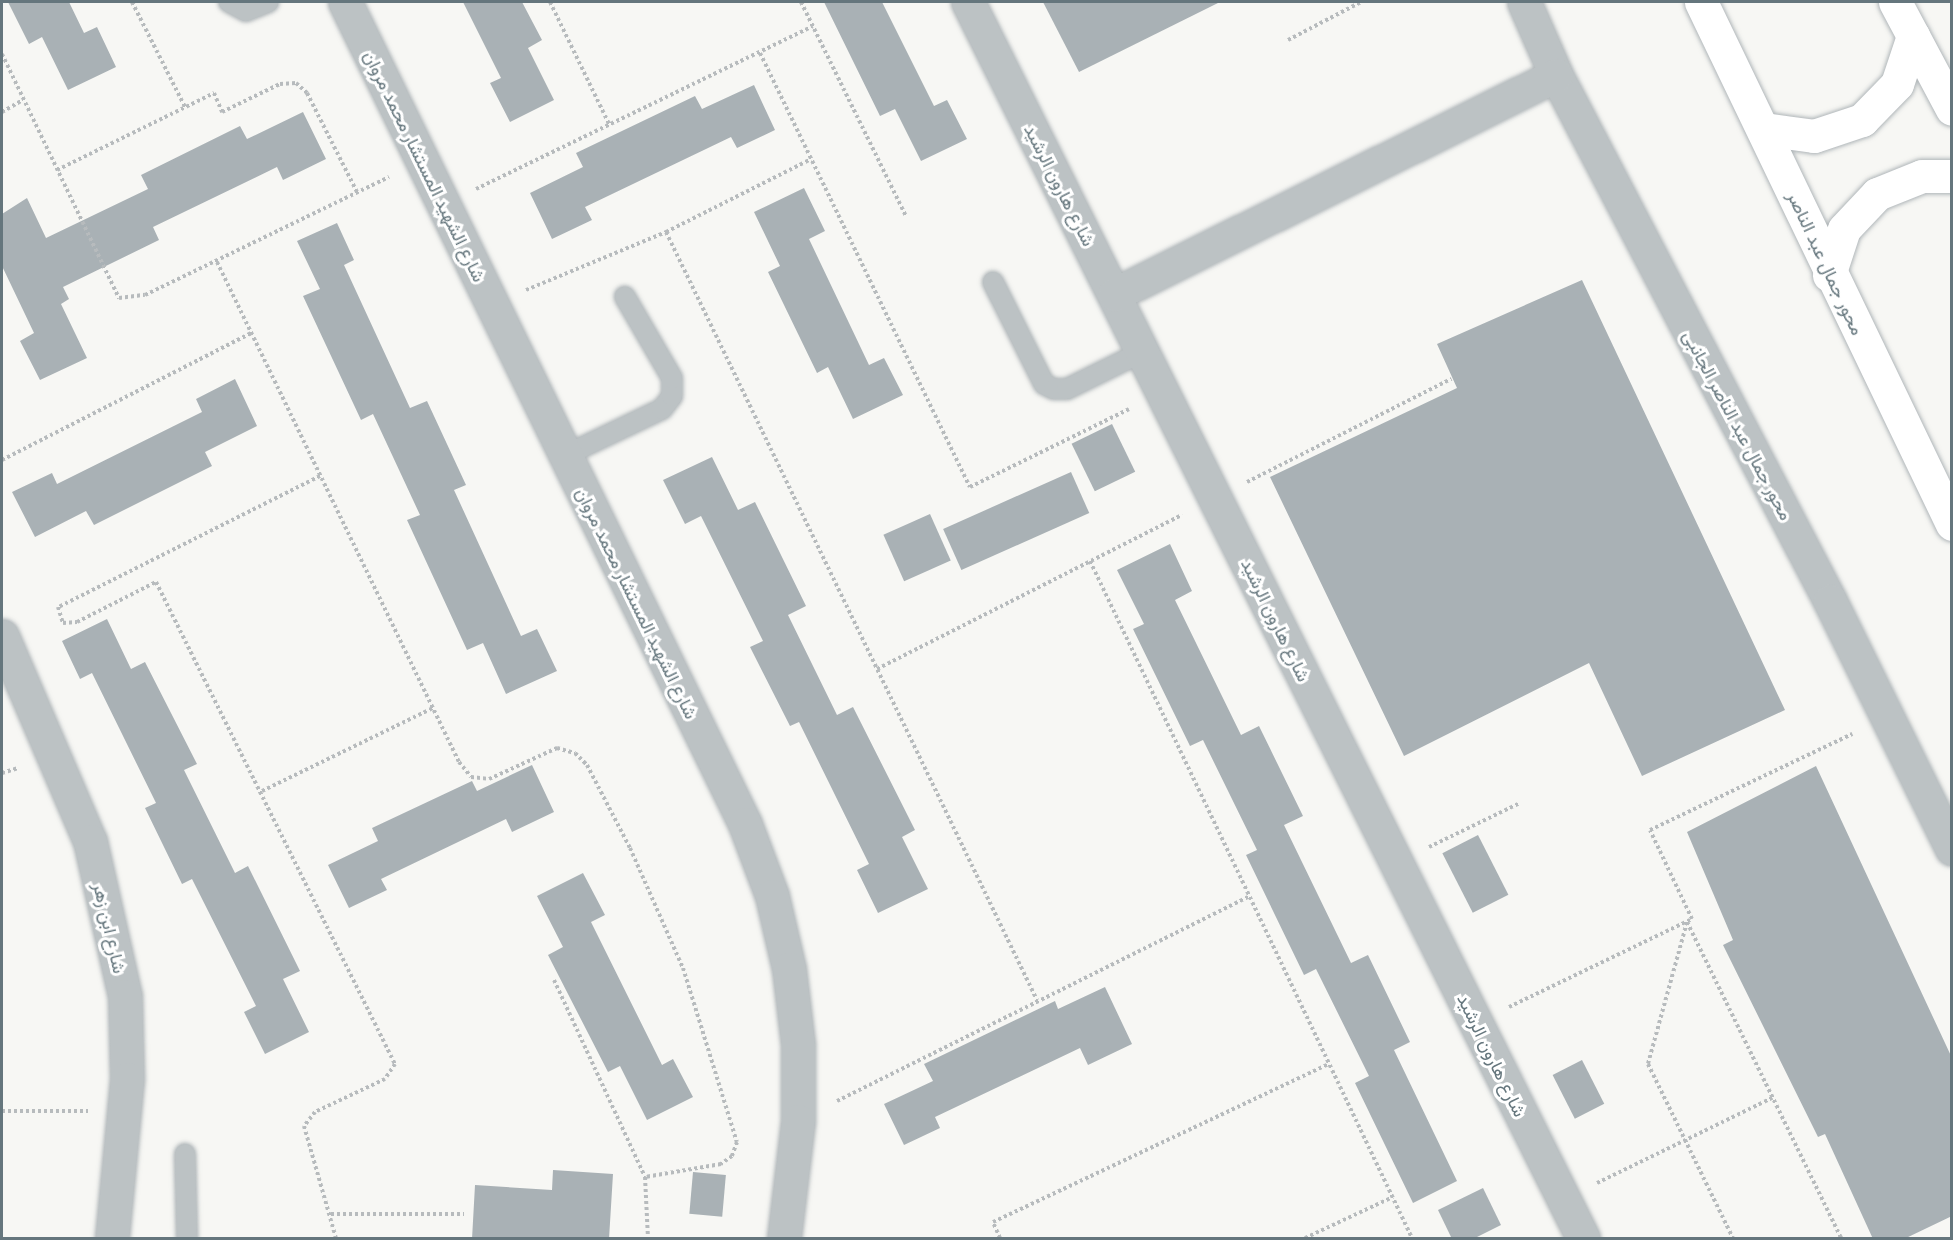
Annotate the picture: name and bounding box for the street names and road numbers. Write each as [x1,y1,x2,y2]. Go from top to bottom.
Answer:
street label: شارع الشهيد المستشار محمد مروان [360,47,490,285]
street label: شارع هارون الرشيد [1020,120,1100,250]
street label: محور جمال عبد الناصر [1783,188,1869,338]
street label: محور جمال عبد الناصر الجانبى [1679,326,1797,524]
street label: شارع الشهيد المستشار محمد مروان [572,484,702,722]
street label: شارع هارون الرشيد [1237,555,1315,685]
street label: شارع ابن زهر [89,881,131,975]
street label: شارع هارون الرشيد [1453,990,1531,1120]

